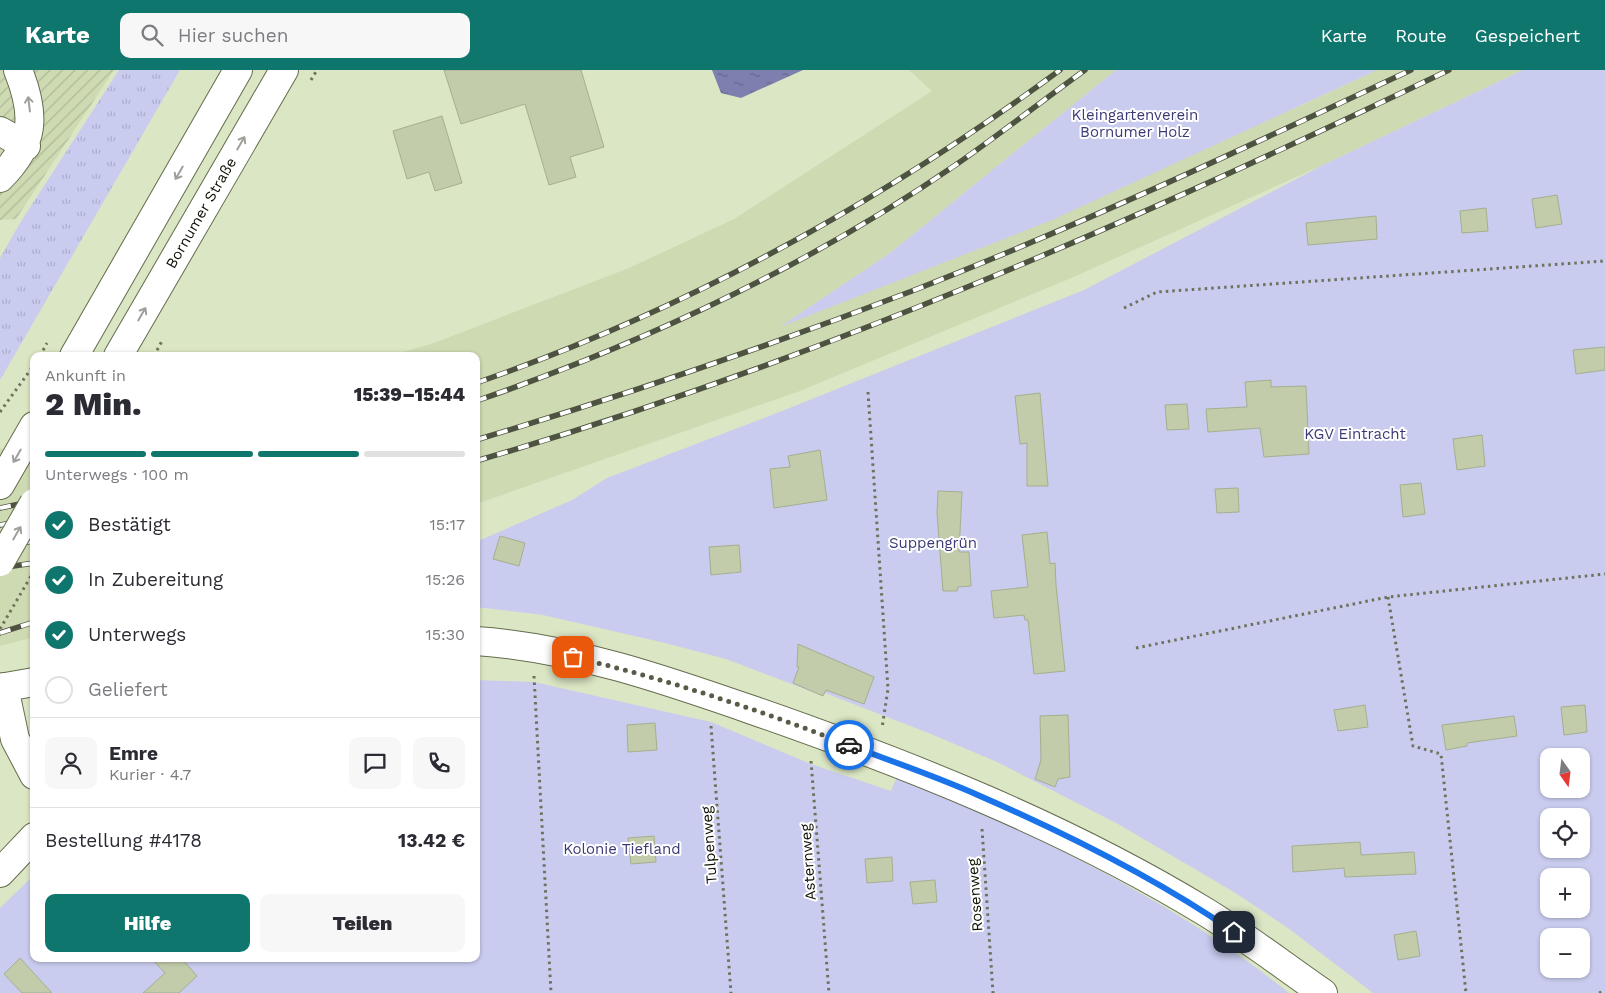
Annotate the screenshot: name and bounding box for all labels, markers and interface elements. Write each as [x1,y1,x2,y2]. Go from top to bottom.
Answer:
search box [120,13,470,58]
text: Karte [25,21,90,49]
icon: search [138,21,166,49]
text: Hier suchen [178,24,288,47]
text: Karte [1321,25,1367,46]
text: Route [1395,25,1447,46]
text: Gespeichert [1475,25,1580,46]
one-way arrow [24,96,34,112]
park label: Kleingartenverein Bornumer Holz [1072,106,1198,141]
one-way arrow [237,137,247,151]
street label: Bornumer Straße [162,154,240,272]
one-way arrow [173,165,183,180]
one-way arrow [138,307,148,322]
text: Ankunft in [45,366,126,385]
text: 15:39–15:44 [354,383,465,406]
text: 2 Min. [45,385,142,423]
park label: KGV Eintracht [1304,425,1407,443]
one-way arrow [12,448,22,463]
text: Unterwegs · 100 m [45,465,189,484]
icon: check [45,511,73,539]
text: Bestätigt [88,513,171,536]
text: 15:17 [429,515,465,534]
one-way arrow [12,525,22,540]
park label: Suppengrün [889,534,977,552]
icon: check [45,566,73,594]
text: In Zubereitung [88,568,223,591]
text: 15:26 [426,570,465,589]
icon: check [45,621,73,649]
text: Unterwegs [88,623,186,646]
text: 15:30 [425,625,465,644]
pin [552,636,594,678]
icon: bag [559,643,587,671]
text: Geliefert [88,678,168,701]
courier [824,720,874,770]
icon: car [835,731,863,759]
button: person [45,737,97,789]
button: chat [349,737,401,789]
button: phone [413,737,465,789]
text: Emre [109,742,158,765]
north arrow [1540,748,1590,798]
map controls [1540,748,1590,978]
text: Kurier · 4.7 [109,765,191,784]
street label: Tulpenweg [697,805,721,885]
button: locate [1540,808,1590,858]
street label: Asternweg [796,823,820,901]
text: Bestellung #4178 [45,829,202,852]
text: 13.42 € [398,829,465,852]
park label: Kolonie Tiefland [563,840,681,858]
street label: Rosenweg [963,858,987,932]
button: + [1540,868,1590,918]
button: Hilfe [45,894,250,952]
button: Teilen [260,894,465,952]
pin [1213,911,1255,953]
icon: home [1220,918,1248,946]
button: − [1540,928,1590,978]

